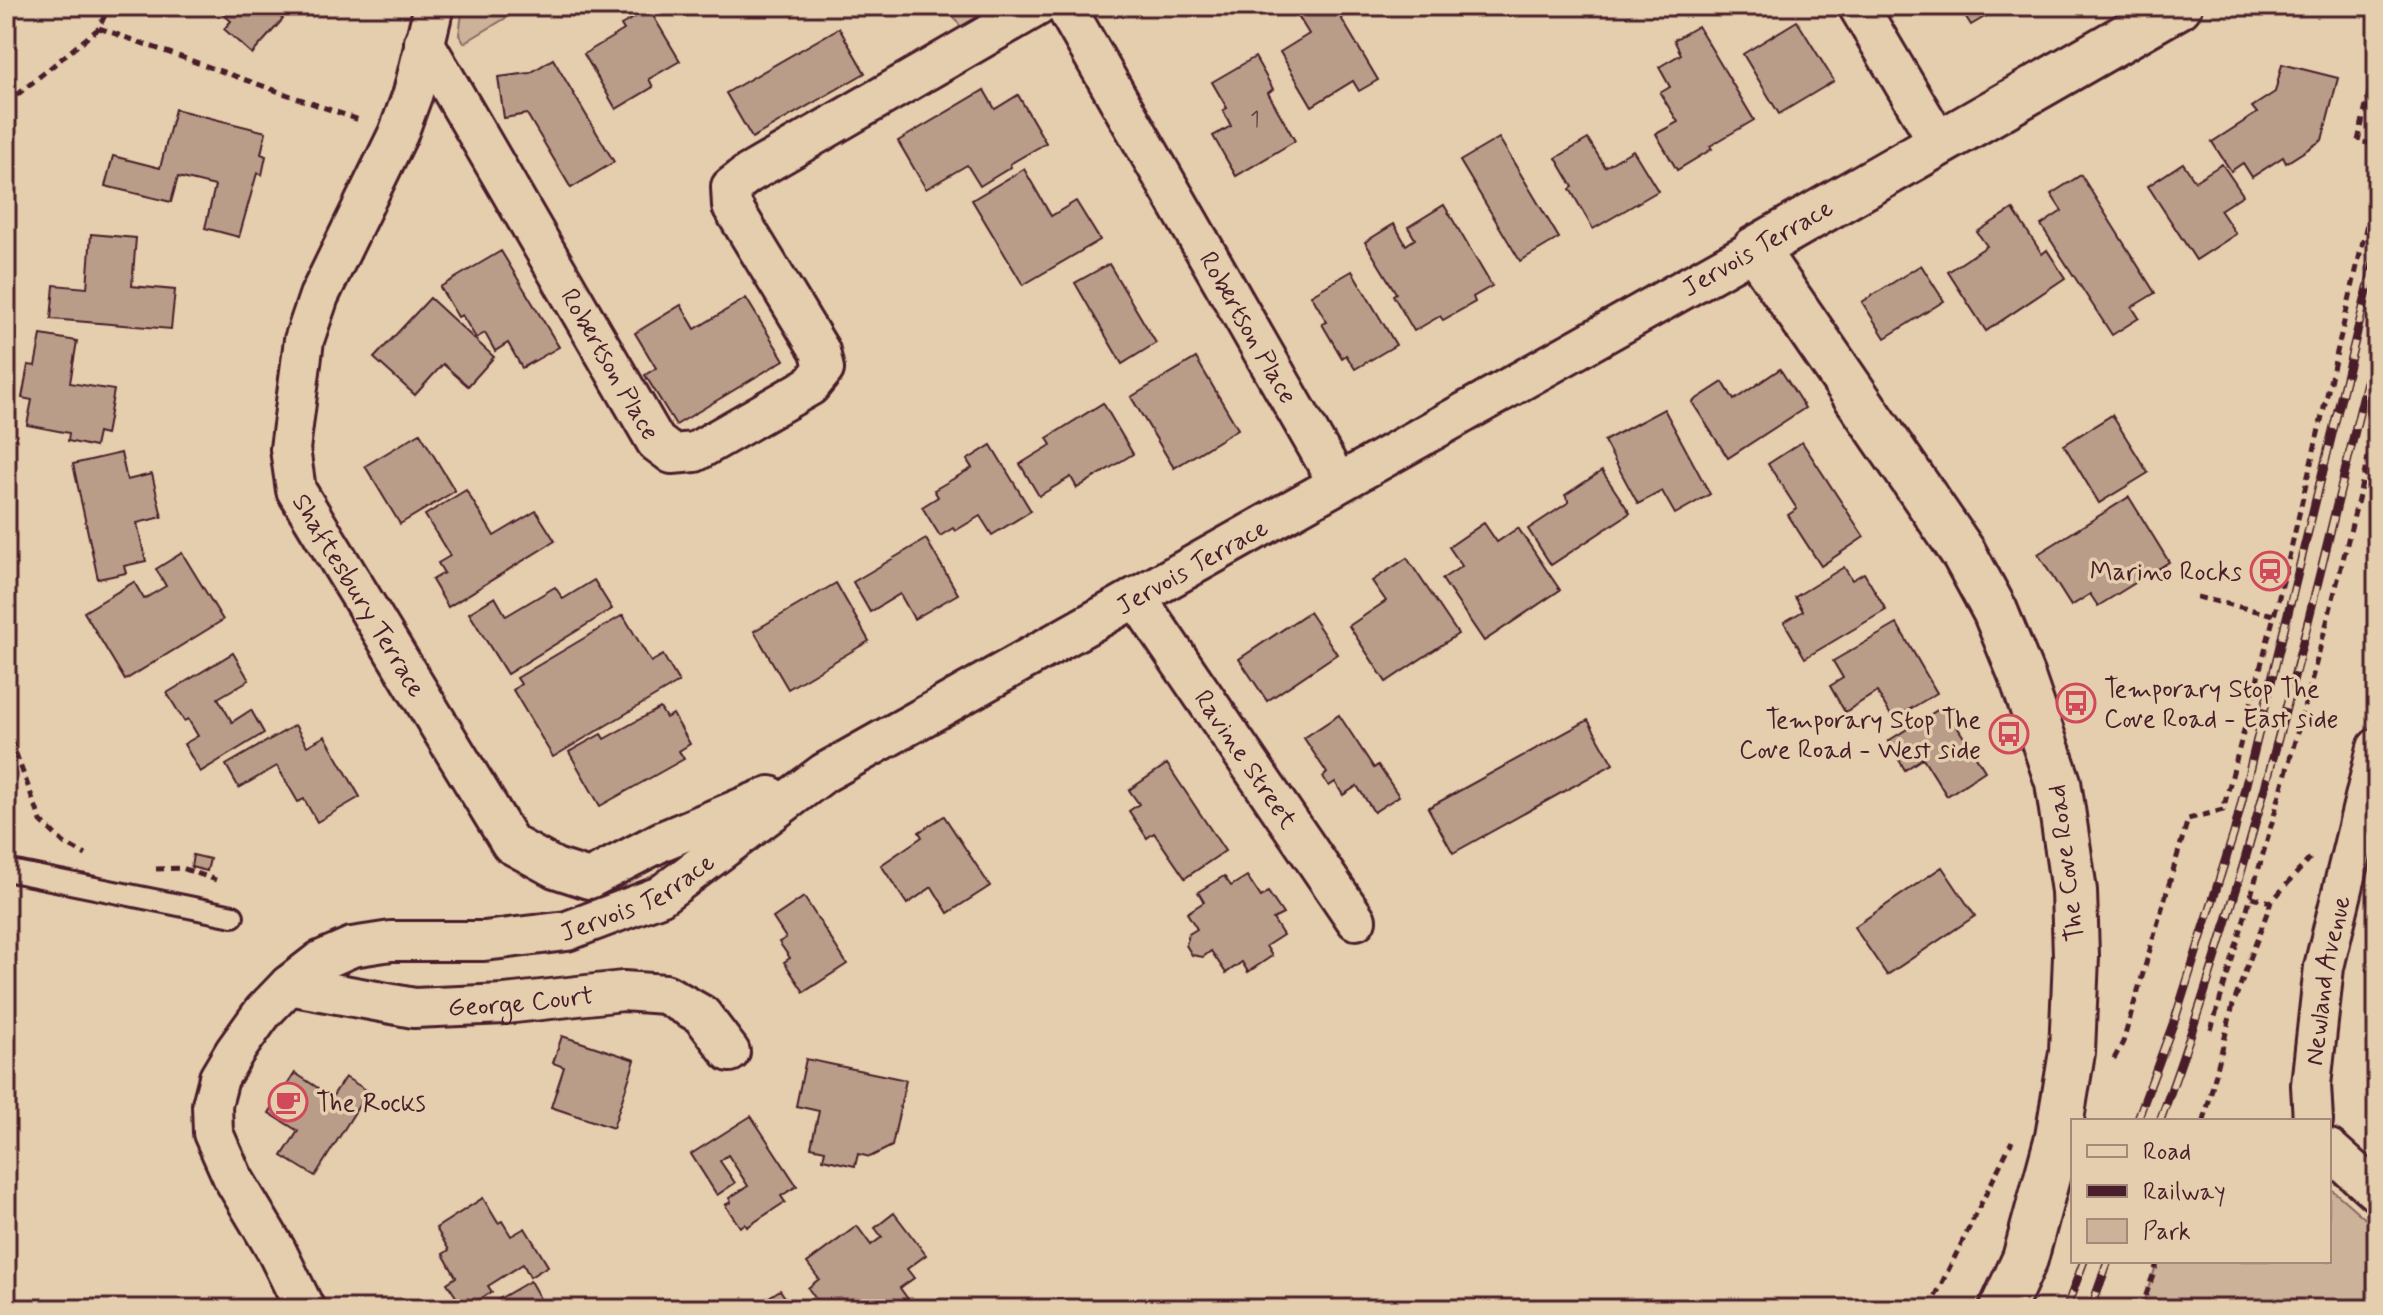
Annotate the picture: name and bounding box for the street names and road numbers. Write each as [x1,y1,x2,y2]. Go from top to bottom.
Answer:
street label: Jervois Terrace [1676,192,1840,306]
street label: Robertson Place [1190,246,1304,410]
street label: Robertson Place [552,283,666,447]
street label: Shaftesbury Terrace [283,488,433,704]
street label: Jervois Terrace [1110,511,1275,624]
street label: Ravine Street [1185,684,1304,836]
street label: The Cove Road [2041,782,2093,943]
street label: Jervois Terrace [556,846,722,951]
street label: Newland Avenue [2298,892,2360,1067]
street label: George Court [447,979,595,1026]

